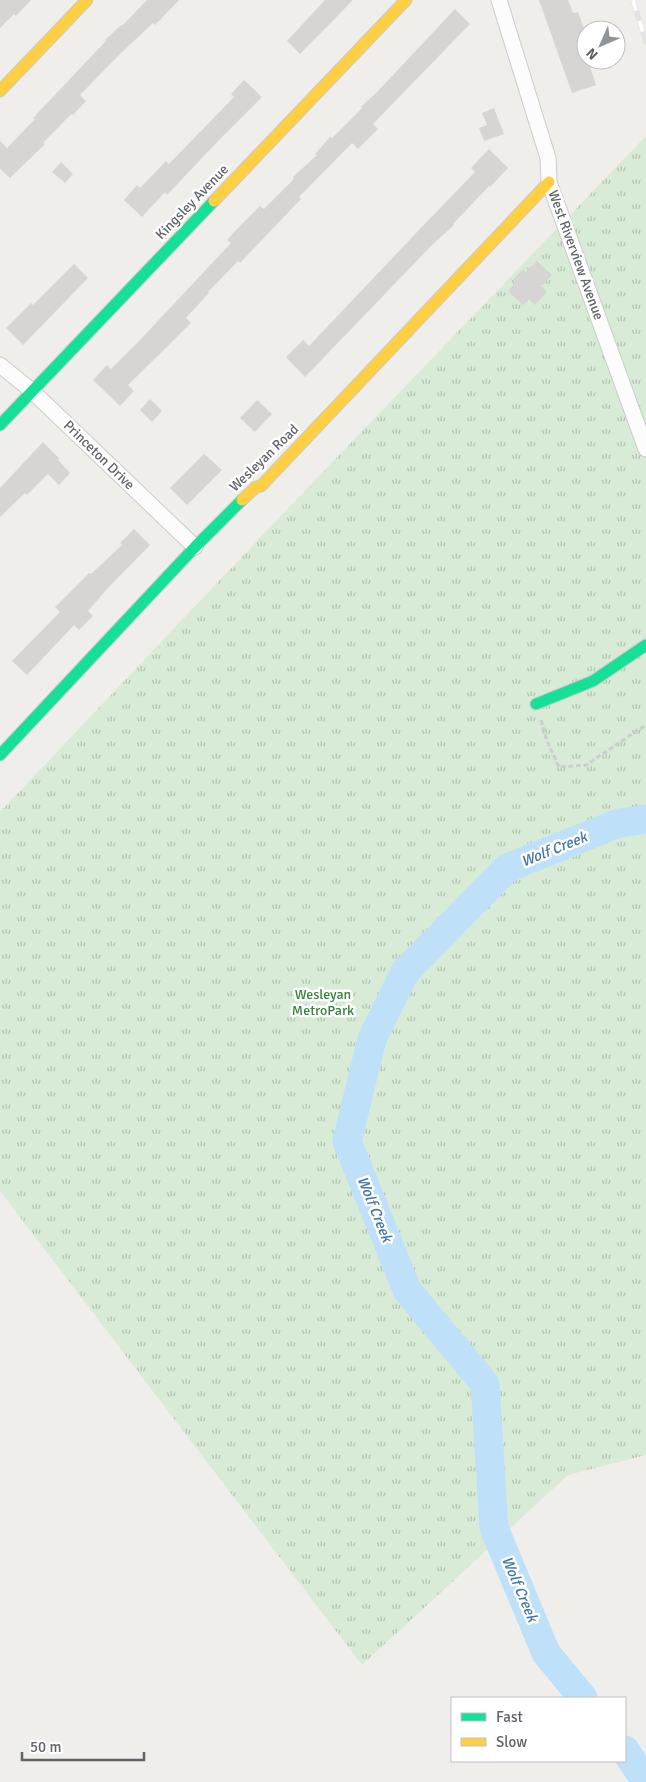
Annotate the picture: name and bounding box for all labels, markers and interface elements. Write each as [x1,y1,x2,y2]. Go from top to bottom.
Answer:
north arrow [576,20,626,70]
text: N [583,44,602,63]
street label: Kingsley Avenue [152,161,232,243]
street label: West Riverview Avenue [545,188,607,322]
street label: Princeton Drive [60,417,138,493]
street label: Wesleyan Road [226,421,302,495]
water label: Wolf Creek [518,827,591,870]
park label: Wesleyan MetroPark [292,986,354,1019]
water label: Wolf Creek [354,1173,397,1246]
water label: Wolf Creek [498,1554,542,1626]
legend [451,1697,626,1762]
text: Fast [496,1708,523,1726]
scale bar [22,1730,145,1762]
text: Slow [496,1733,527,1751]
text: 50 m [30,1738,61,1756]

